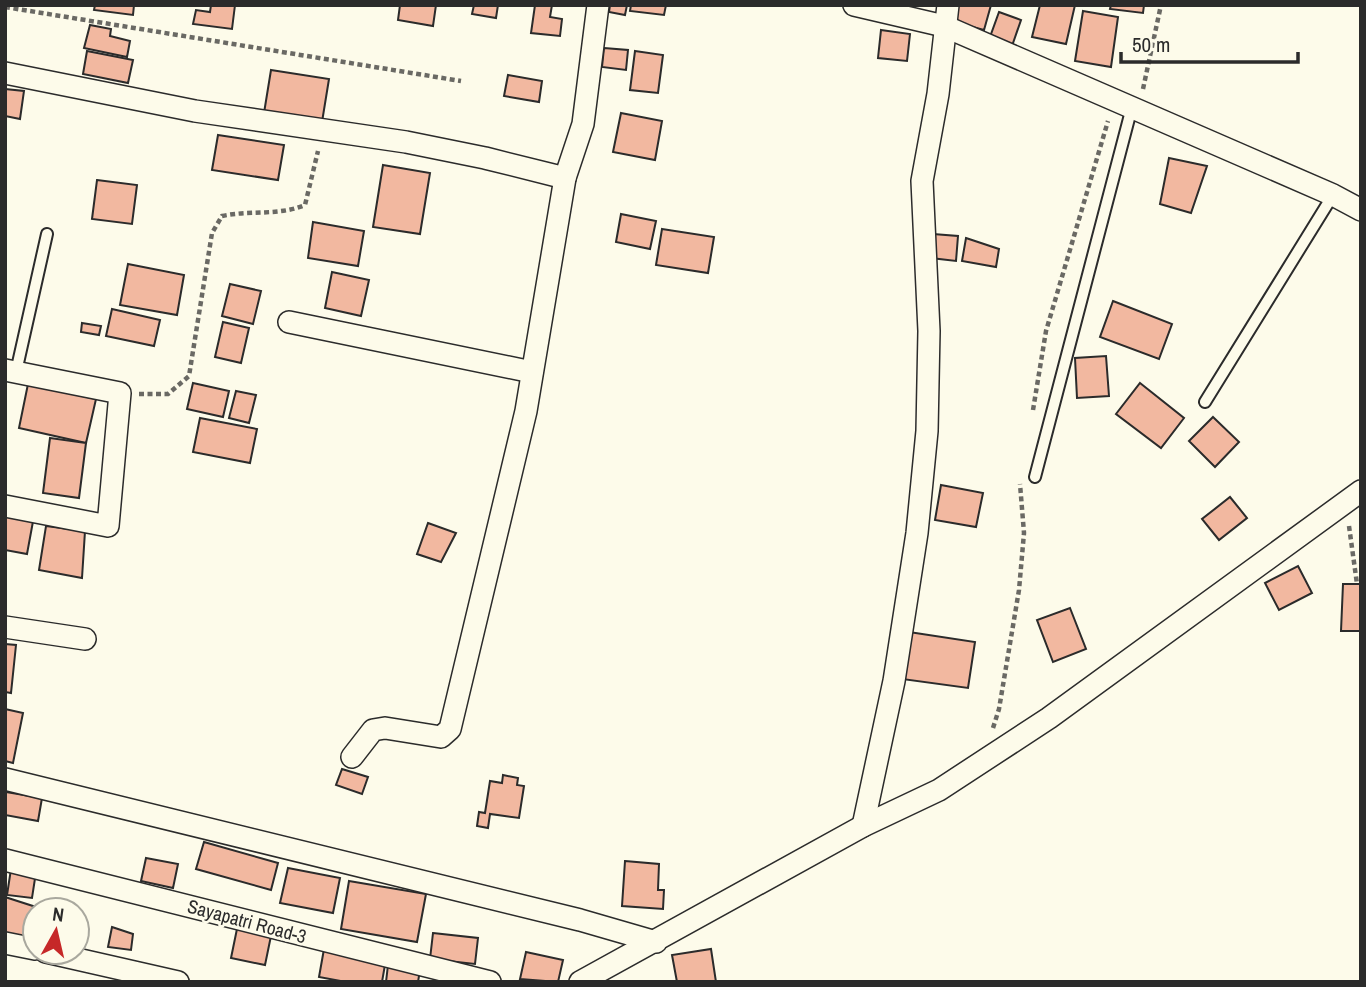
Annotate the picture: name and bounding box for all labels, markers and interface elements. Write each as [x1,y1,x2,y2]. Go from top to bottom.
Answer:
scale bar [1121,21,1298,65]
text: 50 m [1132,30,1170,59]
street label: Sayapatri Road-3 [185,893,309,949]
north arrow [21,896,91,966]
text: N [51,901,66,928]

